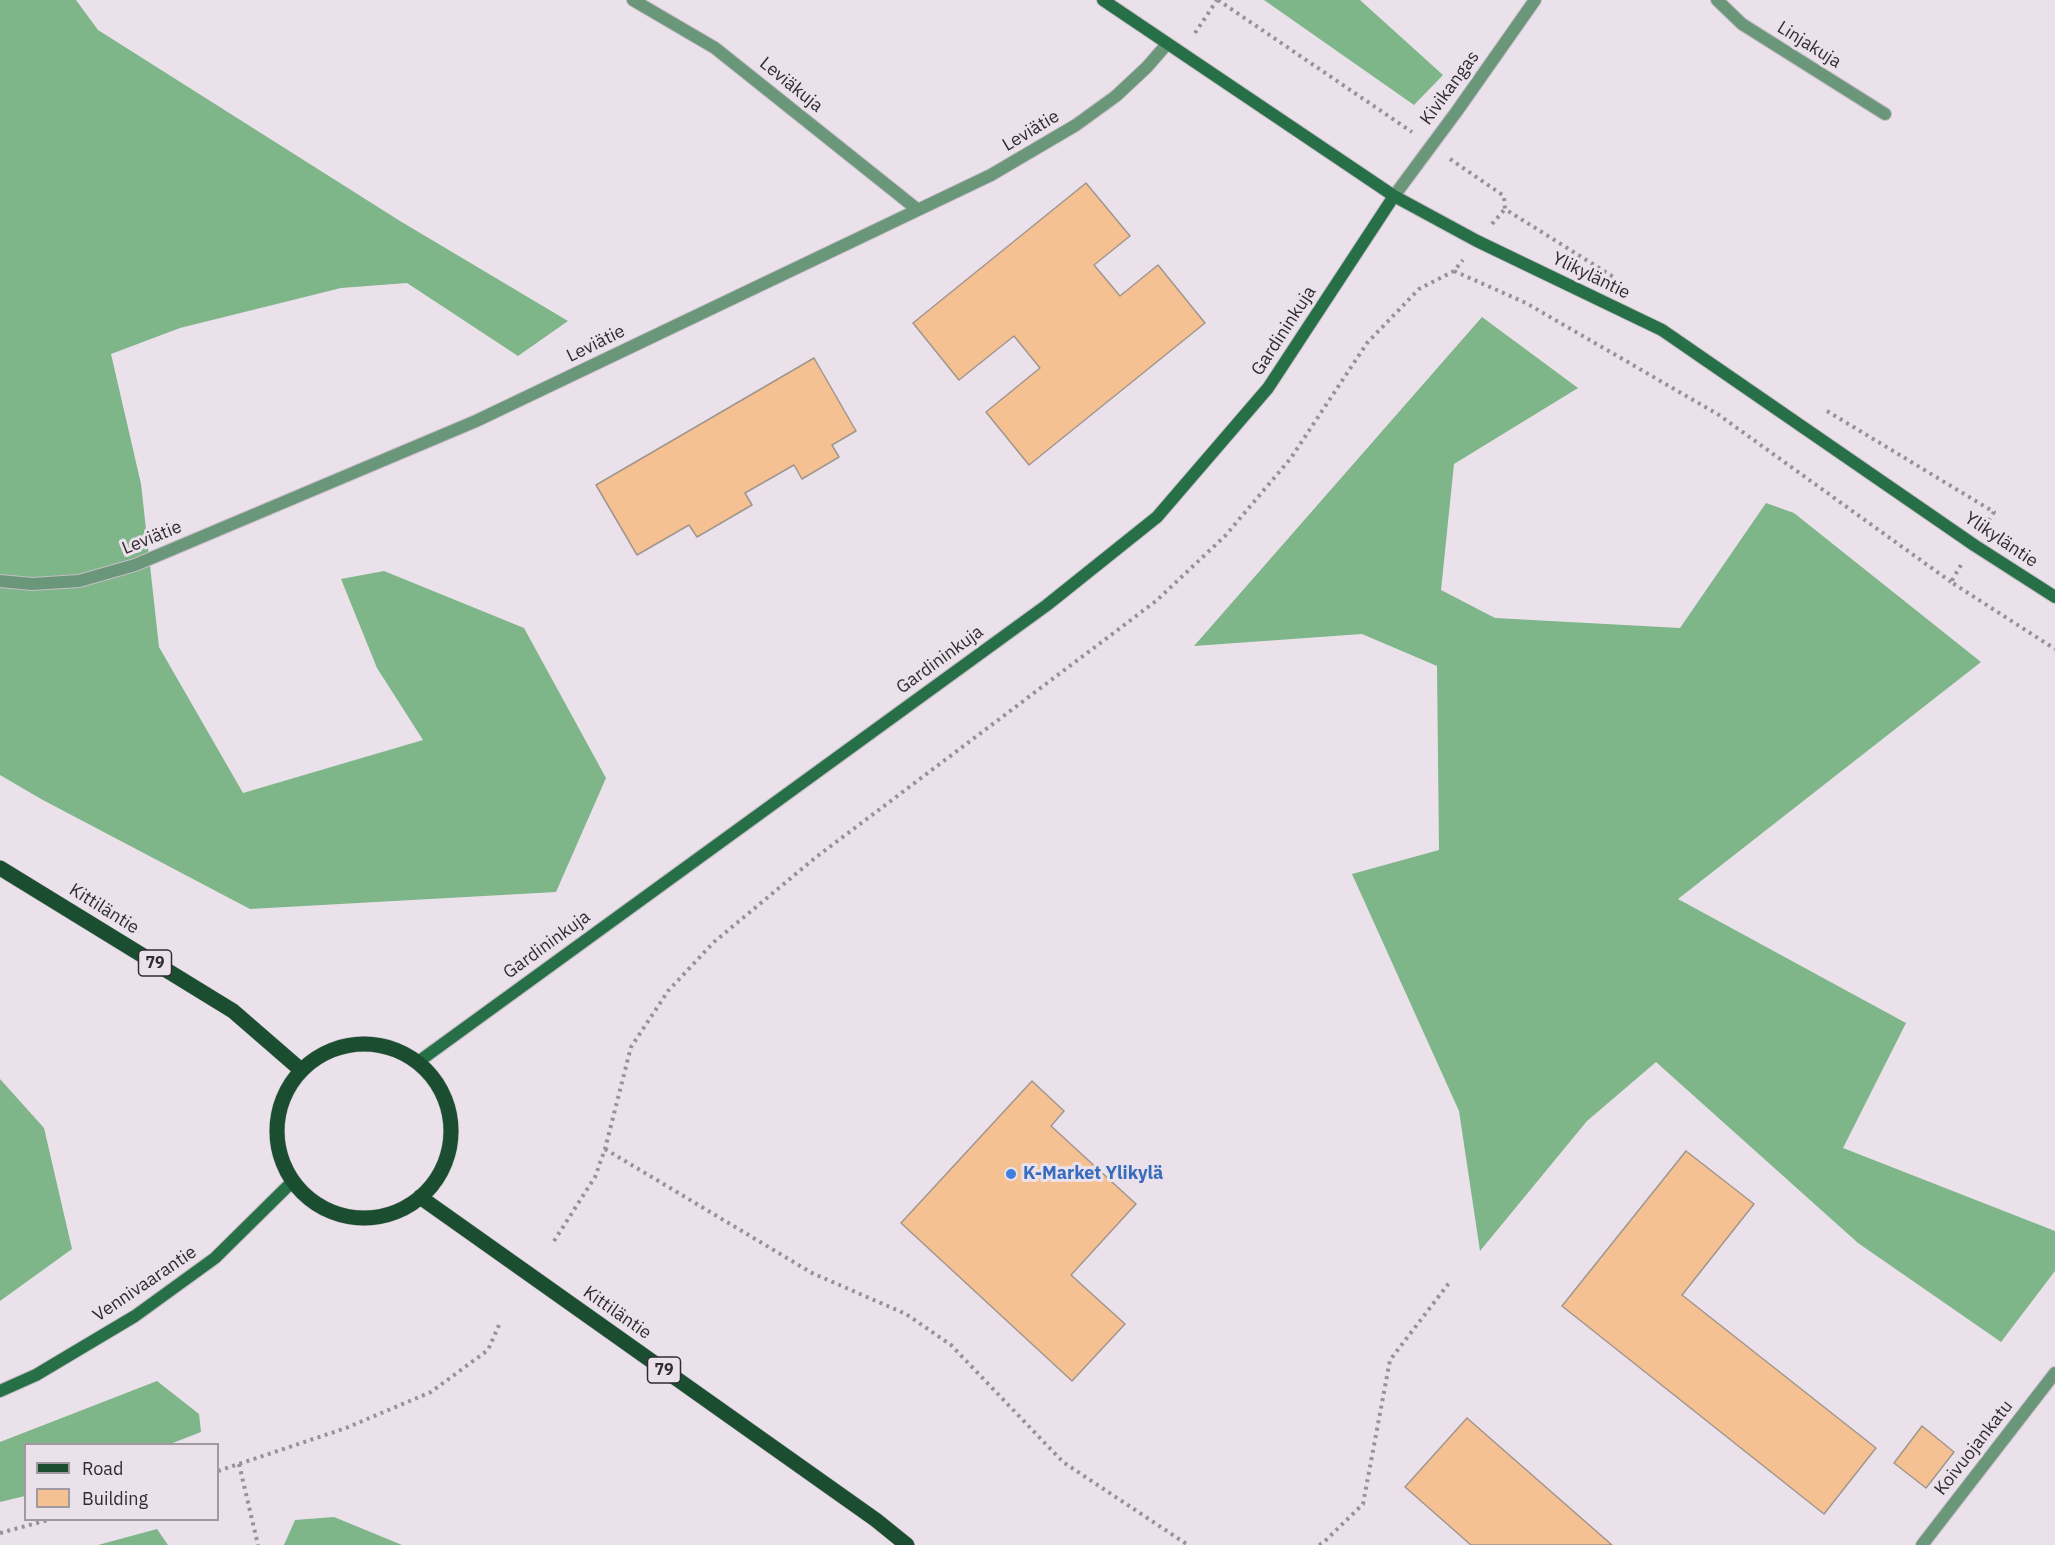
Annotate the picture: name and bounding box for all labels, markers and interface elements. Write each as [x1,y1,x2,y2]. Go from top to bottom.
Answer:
street label: Linjakuja [1773,17,1845,73]
street label: Kivikangas [1416,47,1484,129]
street label: Leviäkuja [755,53,827,117]
street label: Leviätie [999,106,1063,156]
street label: Ylikyläntie [1549,248,1633,304]
street label: Gardininkuja [1247,282,1321,380]
street label: Leviätie [563,321,629,367]
street label: Ylikyläntie [1960,508,2042,572]
street label: Leviätie [119,516,185,560]
street label: Gardininkuja [892,621,988,699]
street label: Kittiläntie [65,879,143,939]
street label: Gardininkuja [499,906,595,984]
road number: 79 [138,950,172,976]
place label: K-Market Ylikylä [1023,1163,1163,1185]
marker: K-Market Ylikylä [1004,1167,1018,1181]
street label: Vennivaarantie [89,1241,201,1327]
street label: Kittiläntie [579,1282,655,1344]
road number: 79 [648,1357,680,1383]
street label: Koivuojankatu [1930,1396,2018,1500]
legend [24,1443,219,1521]
text: Road [82,1457,123,1480]
text: Building [82,1487,148,1510]

